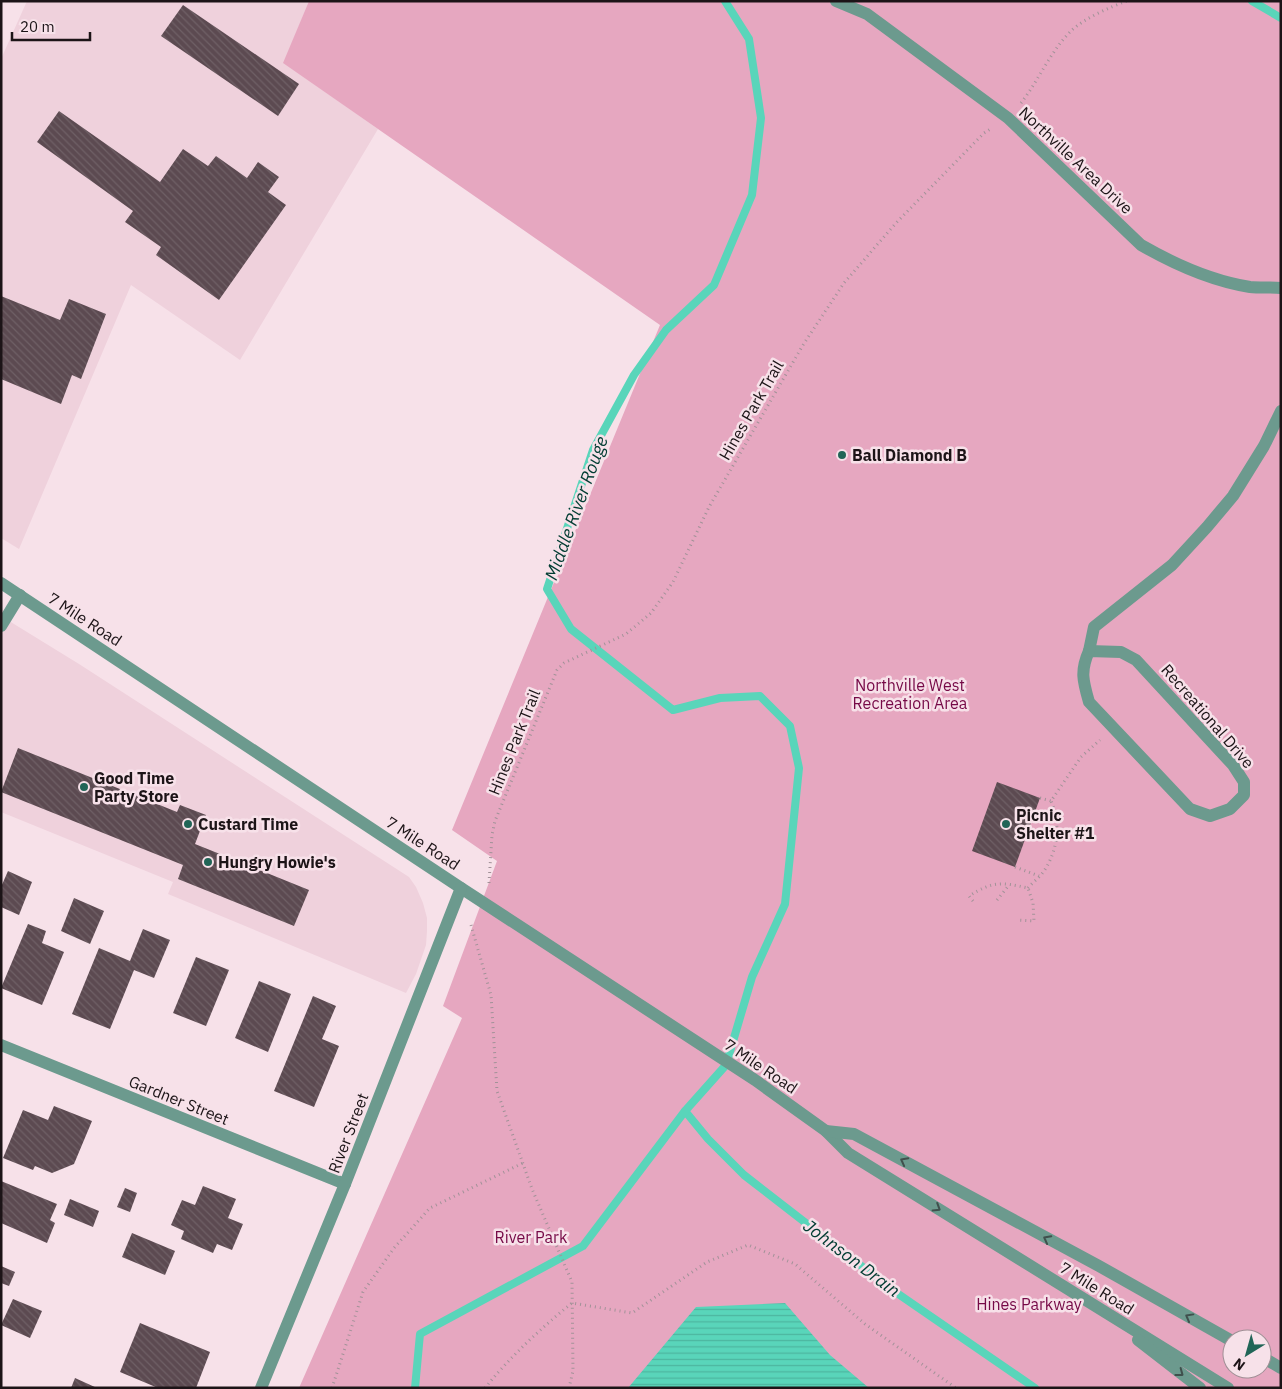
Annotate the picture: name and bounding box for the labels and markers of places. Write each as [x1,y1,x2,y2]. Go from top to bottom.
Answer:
place label: Ball Diamond B [852,445,967,465]
marker: Ball Diamond B [836,449,848,461]
place label: Good Time Party Store [94,768,179,806]
marker: Good Time Party Store [78,781,90,793]
place label: Picnic Shelter #1 [1016,805,1095,843]
place label: Custard Time [198,814,298,834]
marker: Custard Time [182,818,194,830]
marker: Picnic Shelter #1 [1000,818,1012,830]
place label: Hungry Howie's [218,852,336,872]
marker: Hungry Howie's [202,856,214,868]

